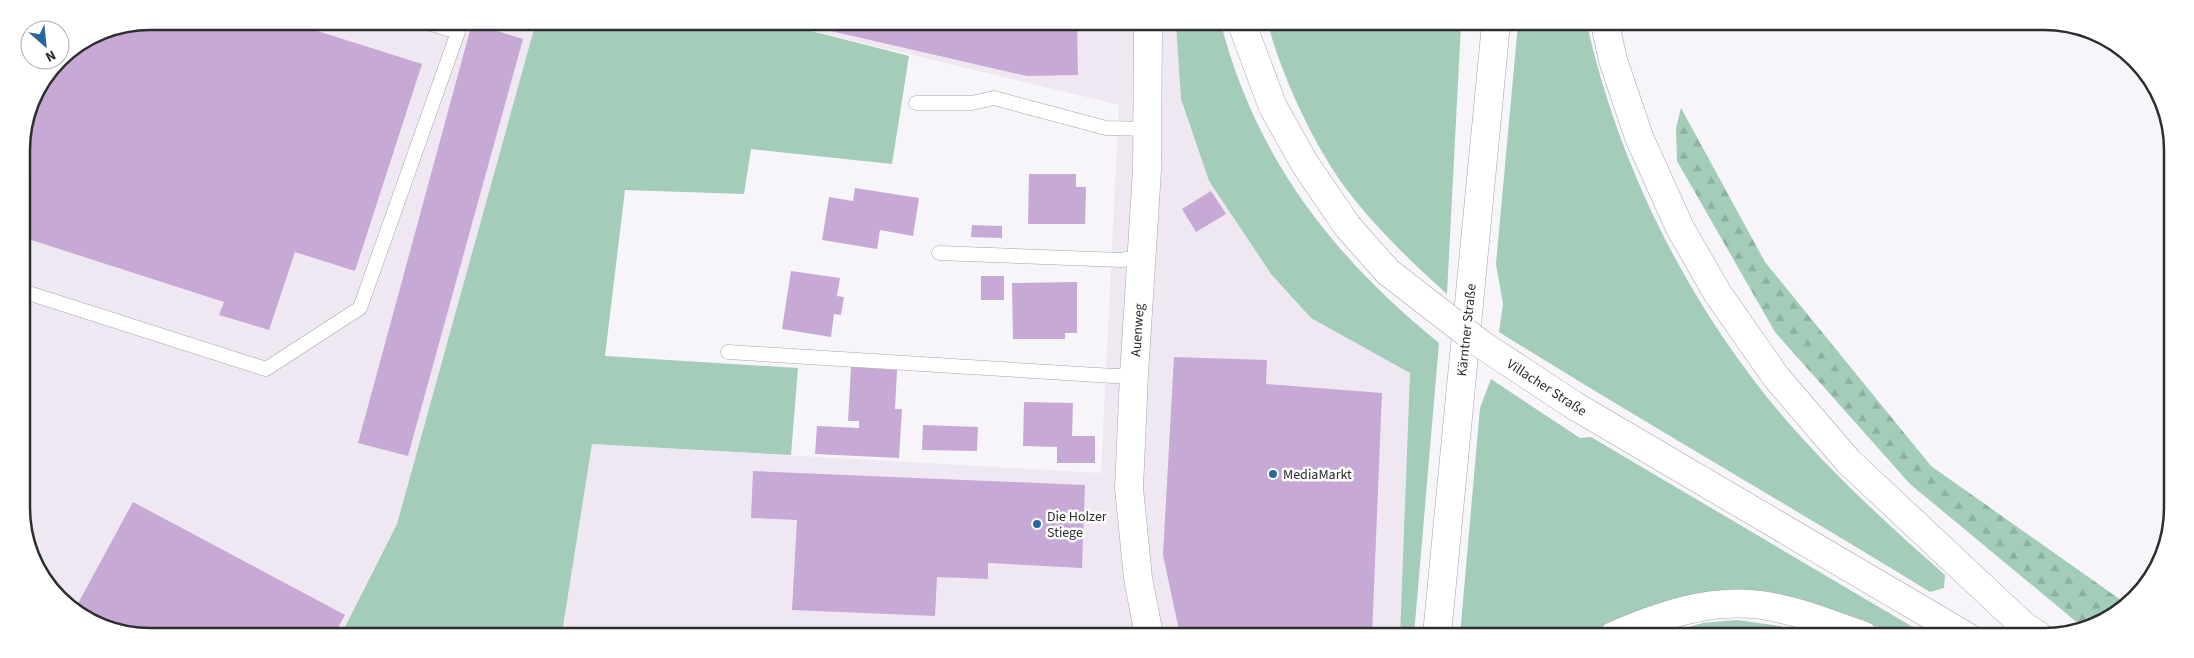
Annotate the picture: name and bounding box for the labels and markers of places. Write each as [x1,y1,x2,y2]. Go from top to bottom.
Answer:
place label: MediaMarkt [1283,465,1352,485]
marker: MediaMarkt [1267,468,1279,480]
place label: Die Holzer Stiege [1047,507,1107,543]
marker: Die Holzer Stiege [1031,518,1043,530]

